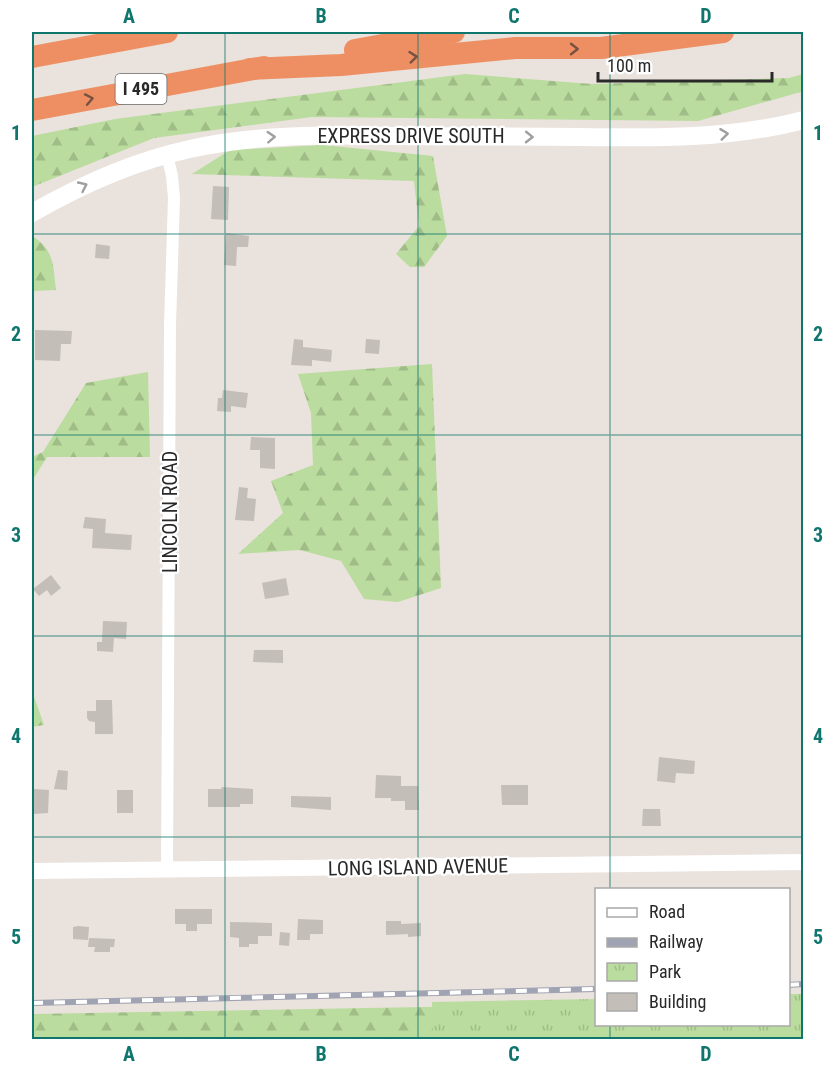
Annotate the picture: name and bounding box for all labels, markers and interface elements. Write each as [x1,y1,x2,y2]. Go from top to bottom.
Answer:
text: A [123,4,135,28]
text: B [315,4,327,28]
text: C [508,4,520,28]
text: D [700,4,712,28]
one-way arrow [569,43,578,56]
scale bar [598,45,772,83]
one-way arrow [409,51,418,64]
text: 100 m [607,55,651,76]
road number: I 495 [116,74,166,104]
one-way arrow [84,93,94,106]
text: 1 [11,121,21,145]
text: 1 [813,121,823,145]
street label: EXPRESS DRIVE SOUTH [317,124,505,148]
one-way arrow [719,128,728,141]
one-way arrow [266,130,275,143]
one-way arrow [524,131,533,143]
one-way arrow [77,181,88,193]
text: 2 [11,322,21,346]
text: 2 [813,322,823,346]
street label: LINCOLN ROAD [158,451,182,573]
text: 3 [11,523,21,547]
text: 3 [813,523,823,547]
text: 4 [11,724,21,748]
text: 4 [813,724,823,748]
street label: LONG ISLAND AVENUE [328,853,508,881]
legend [595,888,790,1026]
text: Road [649,901,685,922]
text: 5 [11,925,21,949]
text: 5 [813,925,823,949]
text: Railway [649,931,704,952]
text: Park [649,961,681,982]
text: Building [649,991,706,1012]
text: A [123,1042,135,1066]
text: B [315,1042,327,1066]
text: C [508,1042,520,1066]
text: D [700,1042,712,1066]

